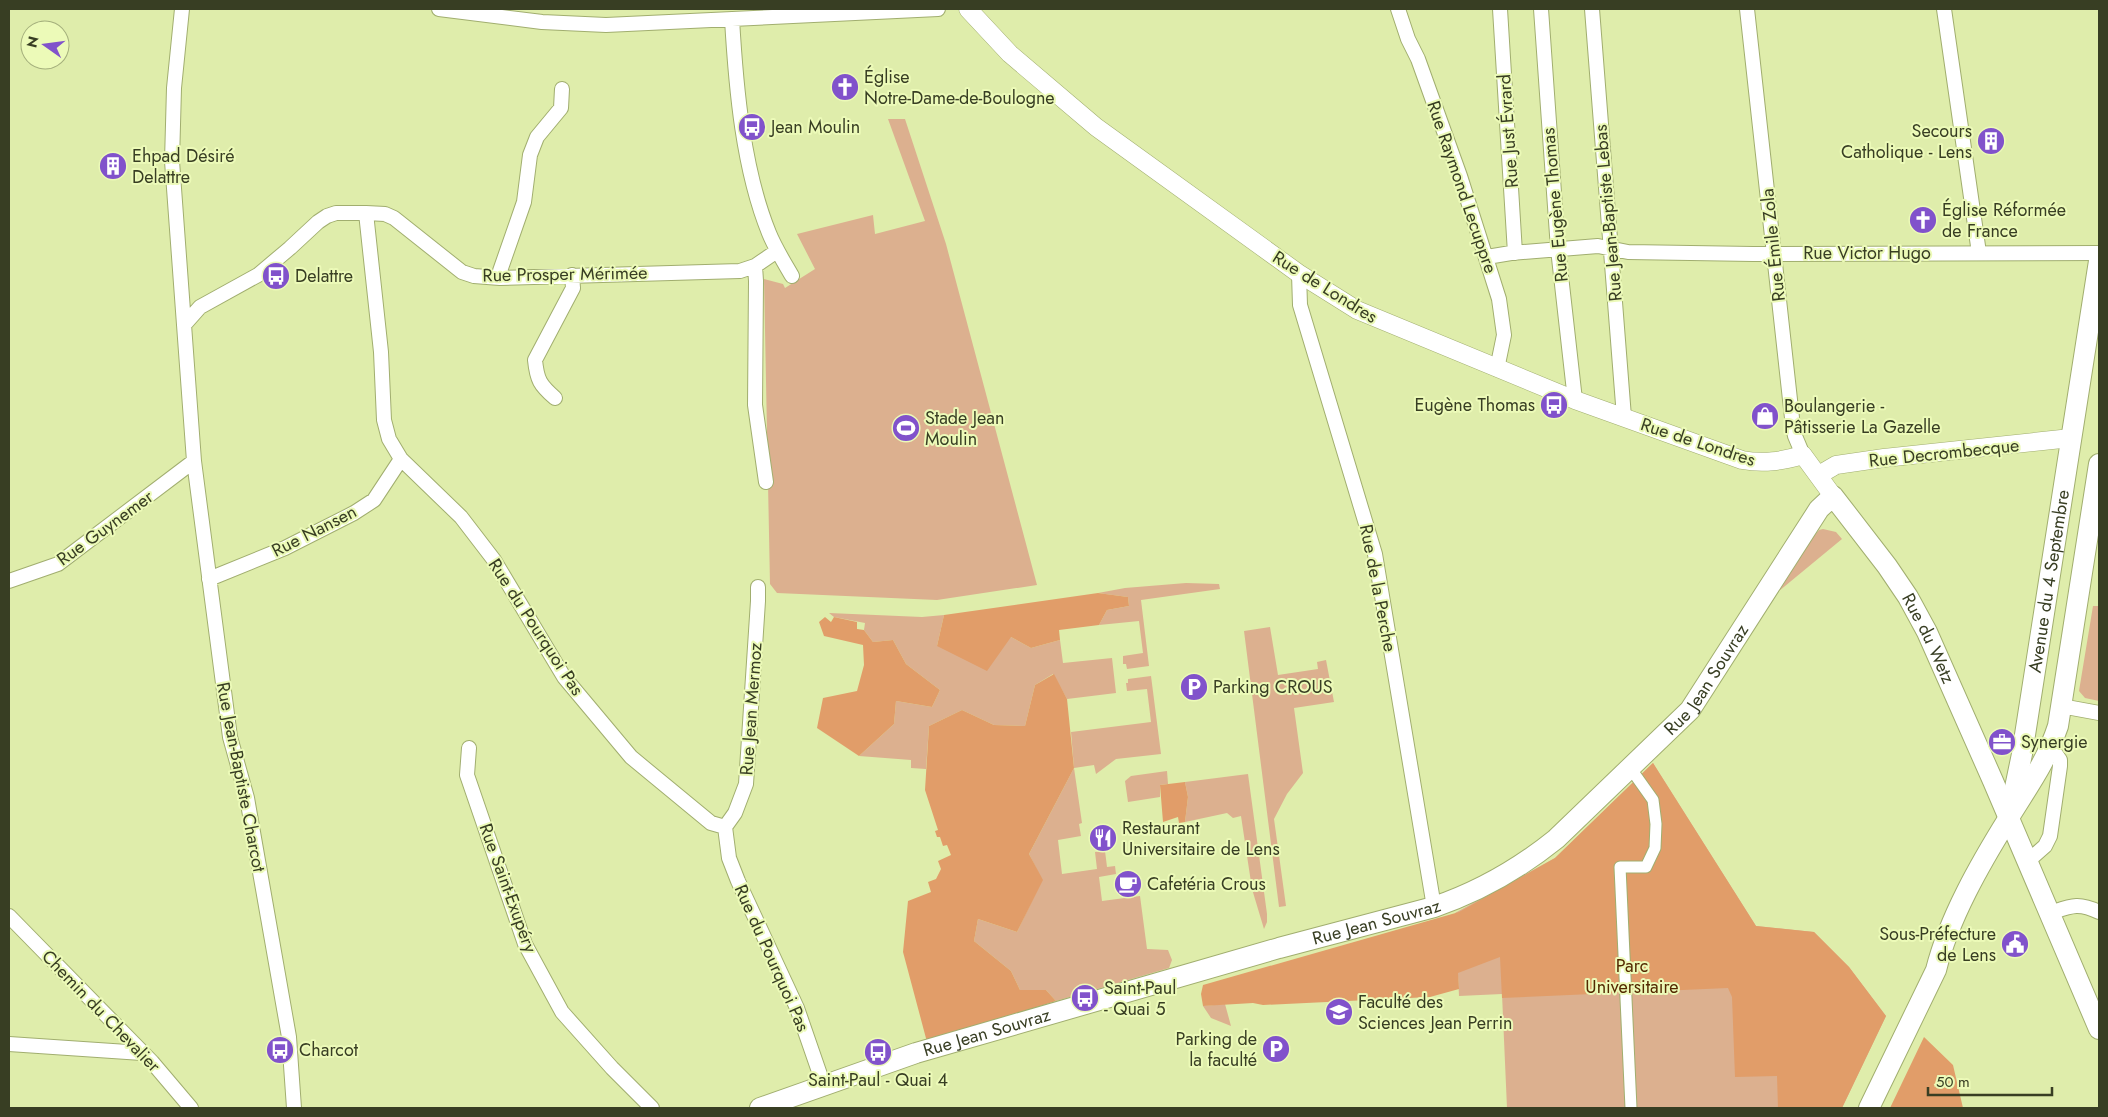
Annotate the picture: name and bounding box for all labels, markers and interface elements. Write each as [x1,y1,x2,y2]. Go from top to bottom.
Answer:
north arrow [20,20,70,70]
text: N [21,34,43,50]
place label: Église Notre-Dame-de-Boulogne [864,64,1055,111]
church icon: Église Notre-Dame-de-Boulogne [830,72,860,102]
street label: Rue Just Évrard [1491,73,1525,189]
street label: Rue Raymond Lecuppre [1420,97,1504,277]
bus stop icon: Jean Moulin [737,112,767,142]
place label: Jean Moulin [769,114,860,140]
place label: Secours Catholique - Lens [1841,118,1972,165]
street label: Rue Jean-Baptiste Lebas [1587,123,1629,303]
building icon: Secours Catholique - Lens [1976,126,2006,156]
street label: Rue Eugène Thomas [1535,127,1575,283]
place label: Ehpad Désiré Delattre [132,143,235,190]
building icon: Ehpad Désiré Delattre [98,151,128,181]
street label: Rue Émile Zola [1754,187,1792,303]
place label: Église Réformée de France [1942,197,2066,244]
church icon: Église Réformée de France [1908,205,1938,235]
street label: Rue Victor Hugo [1803,240,1931,266]
street label: Rue de Londres [1268,244,1382,330]
street label: Rue Prosper Mérimée [482,260,648,288]
bus stop icon: Delattre [261,261,291,291]
place label: Delattre [295,263,353,289]
bus stop icon: Eugène Thomas [1539,390,1569,420]
place label: Eugène Thomas [1414,392,1535,418]
place label: Boulangerie - Pâtisserie La Gazelle [1784,393,1941,440]
shop icon: Boulangerie - Pâtisserie La Gazelle [1750,401,1780,431]
place label: Stade Jean Moulin [925,405,1004,452]
street label: Rue de Londres [1637,411,1759,473]
sports icon: Stade Jean Moulin [891,413,921,443]
street label: Rue Decrombecque [1867,432,2021,474]
street label: Rue Guynemer [51,484,159,572]
street label: Avenue du 4 Septembre [2022,488,2076,675]
street label: Rue Nansen [267,498,361,564]
street label: Rue de la Perche [1353,522,1403,654]
street label: Rue du Pourquoi Pas [482,553,590,701]
street label: Rue du Wetz [1895,589,1962,688]
street label: Rue Jean Souvraz [1658,618,1755,741]
street label: Rue Jean Mermoz [733,641,769,776]
parking icon: Parking CROUS [1179,672,1209,702]
place label: Parking CROUS [1213,674,1333,700]
street label: Rue Jean-Baptiste Charcot [210,680,272,875]
office icon: Synergie [1987,727,2017,757]
place label: Synergie [2021,729,2088,755]
place label: Restaurant Universitaire de Lens [1122,815,1280,862]
street label: Rue Saint-Exupéry [473,820,543,956]
restaurant icon: Restaurant Universitaire de Lens [1088,823,1118,853]
cafe icon: Cafetéria Crous [1113,869,1143,899]
place label: Cafetéria Crous [1147,871,1266,897]
street label: Rue du Pourquoi Pas [728,880,816,1036]
street label: Rue Jean Souvraz [1309,892,1445,952]
place label: Sous-Préfecture de Lens [1879,921,1996,968]
public building icon: Sous-Préfecture de Lens [2000,929,2030,959]
street label: Chemin du Chevalier [36,944,167,1079]
park label: Parc Universitaire [1585,953,1679,1000]
place label: Saint-Paul - Quai 5 [1104,975,1176,1022]
bus stop icon: Saint-Paul - Quai 5 [1070,983,1100,1013]
place label: Faculté des Sciences Jean Perrin [1358,989,1513,1036]
school or university icon: Faculté des Sciences Jean Perrin [1324,997,1354,1027]
street label: Rue Jean Souvraz [920,1002,1054,1063]
place label: Parking de la faculté [1176,1026,1257,1073]
parking icon: Parking de la faculté [1261,1034,1291,1064]
bus stop icon: Charcot [265,1035,295,1065]
place label: Charcot [299,1037,359,1063]
bus stop icon: Saint-Paul - Quai 4 [863,1037,893,1067]
scale bar [1928,1064,2052,1096]
place label: Saint-Paul - Quai 4 [808,1067,948,1093]
text: 50 m [1936,1071,1970,1093]

